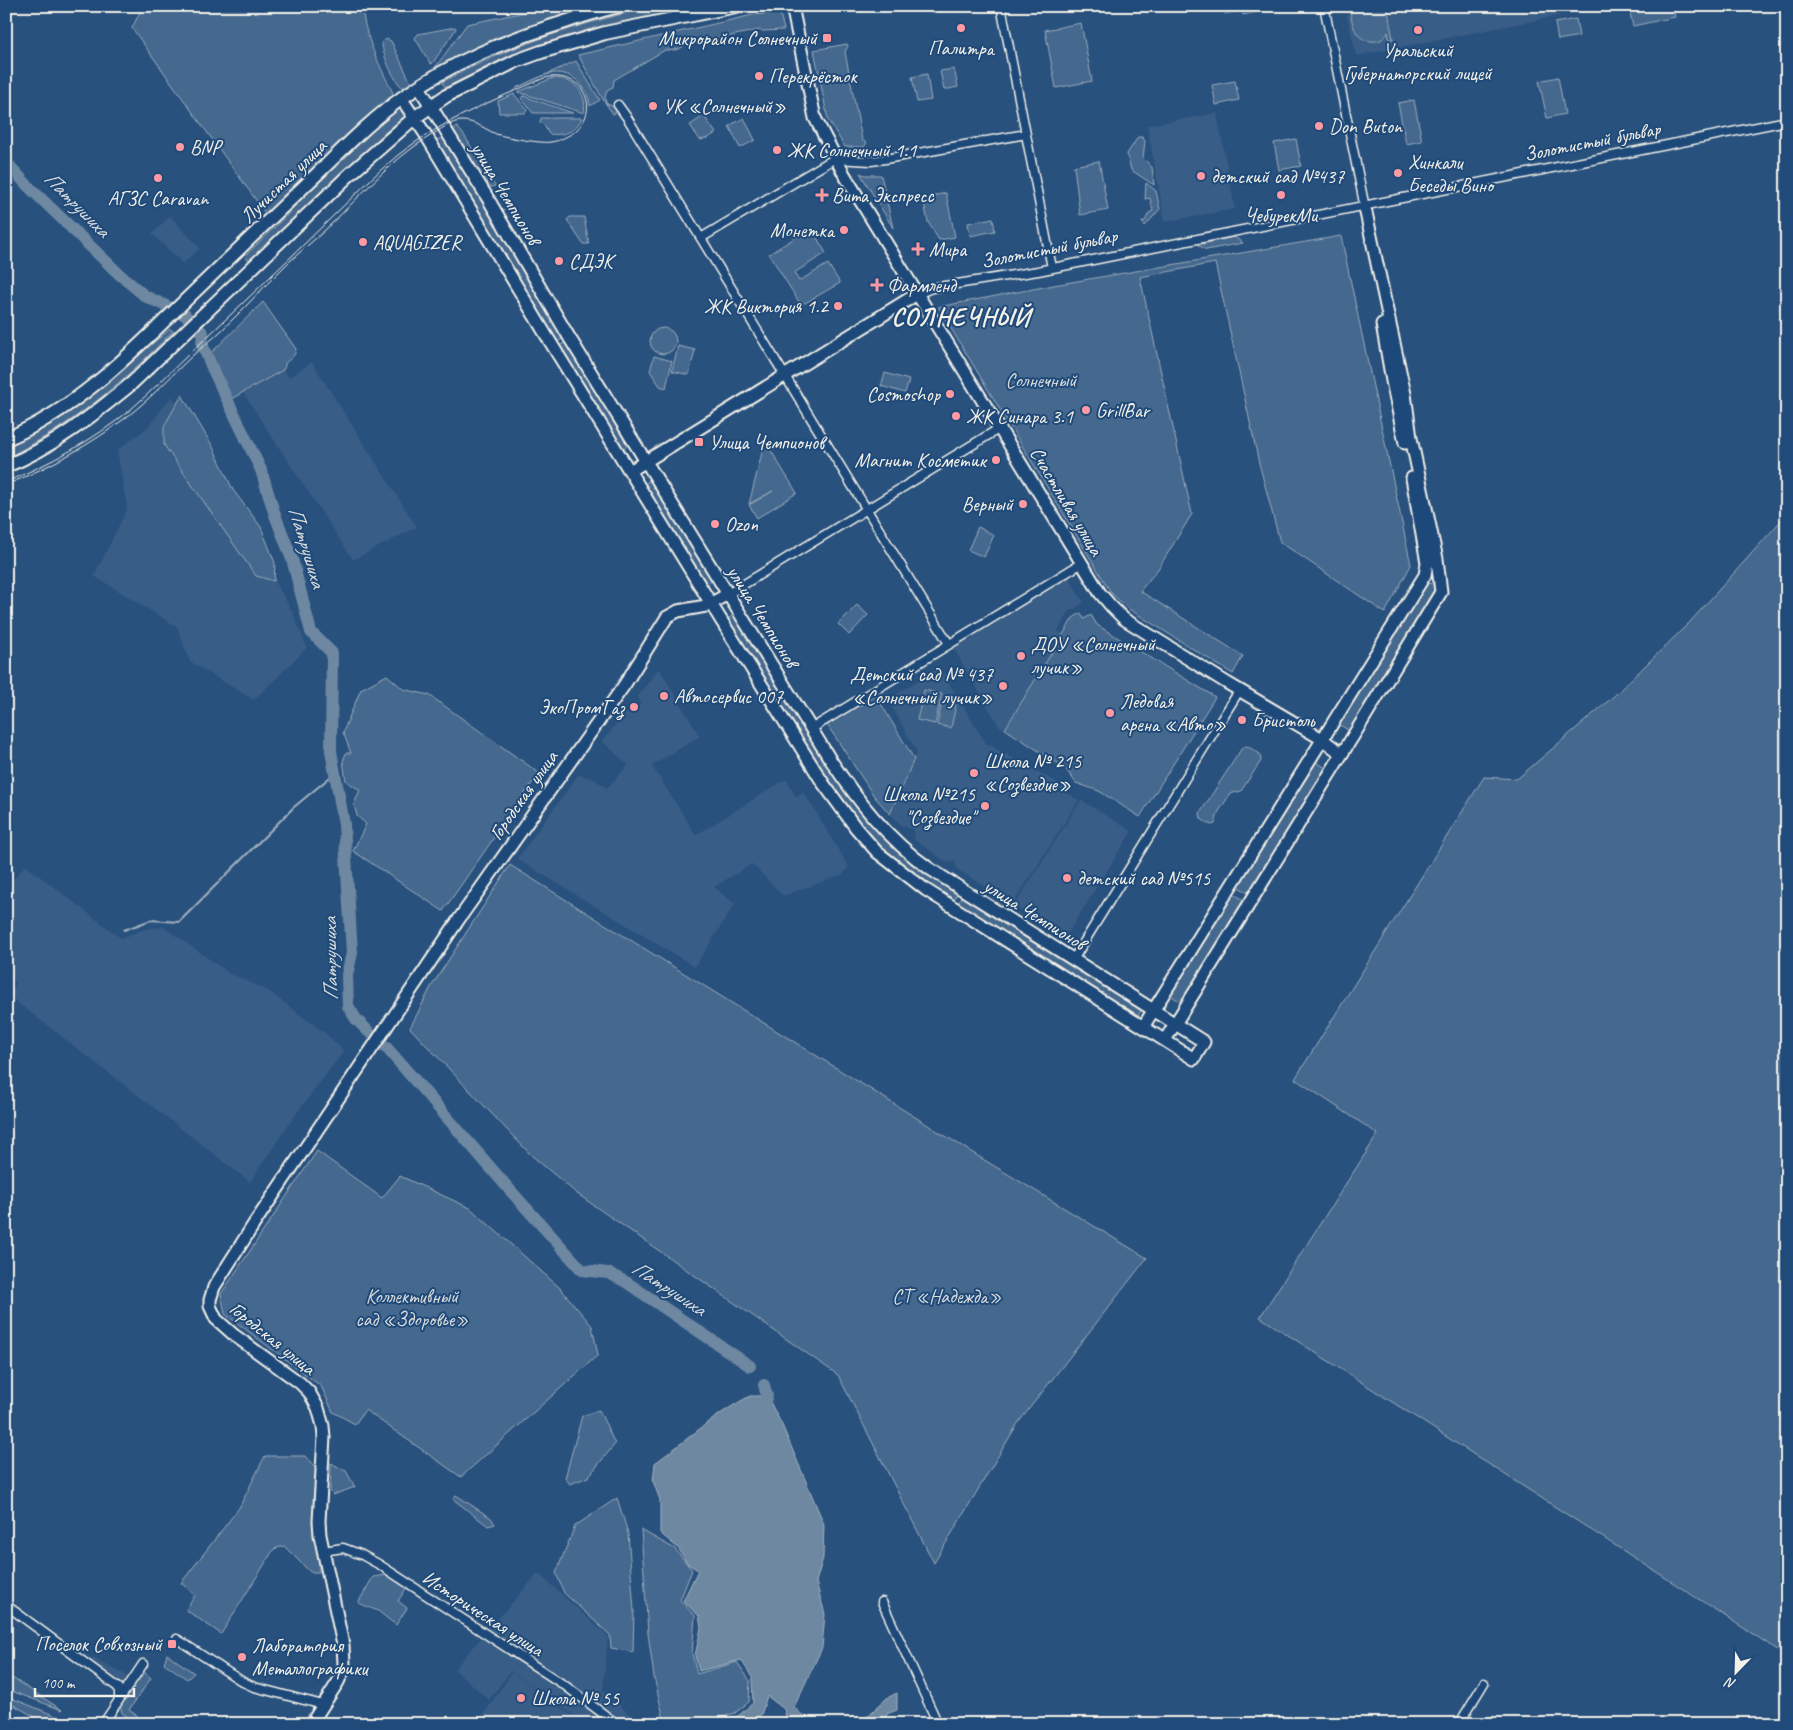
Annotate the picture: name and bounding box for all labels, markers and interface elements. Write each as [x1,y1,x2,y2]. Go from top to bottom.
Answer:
marker: Палитра [955,22,967,34]
marker: Уральский Губернаторский лицей [1412,24,1424,36]
place label: Микрорайон Солнечный [659,26,819,51]
marker: Микрорайон Солнечный [821,32,833,44]
place label: Палитра [928,36,995,61]
place label: Уральский Губернаторский лицей [1344,38,1493,86]
place label: Перекрёсток [769,64,858,89]
marker: Перекрёсток [753,70,765,82]
place label: УК «Солнечный» [663,94,786,119]
marker: УК «Солнечный» [647,100,659,112]
place label: Don Buton [1329,114,1403,139]
street label: Золотистый бульвар [1522,116,1664,167]
marker: Don Buton [1313,120,1325,132]
street label: Лучистая улица [235,133,333,229]
place label: BNP [190,135,223,160]
street label: улица Чемпионов [465,137,548,252]
place label: ЖК Солнечный 1.1 [787,138,918,163]
marker: BNP [174,141,186,153]
marker: ЖК Солнечный 1.1 [771,144,783,156]
place label: Хинкали Беседы Вино [1408,150,1495,198]
place label: детский сад №437 [1211,164,1345,189]
water label: Патрушиха [38,165,117,244]
marker: Хинкали Беседы Вино [1392,167,1404,179]
marker: детский сад №437 [1195,170,1207,182]
marker: АГЗС Caravan [152,172,164,184]
place label: Вита Экспресс [832,183,934,208]
place label: АГЗС Caravan [108,186,209,211]
marker: Вита Экспресс [816,189,828,201]
marker: ЧебурекМи [1275,189,1287,201]
place label: ЧебурекМи [1245,203,1319,228]
place label: Монетка [770,218,836,243]
street label: Золотистый бульвар [979,223,1121,274]
marker: Монетка [838,224,850,236]
place label: AQUAGIZER [373,230,463,255]
marker: AQUAGIZER [357,236,369,248]
place label: Мира [929,237,968,262]
marker: Мира [911,242,925,256]
place label: СДЭК [569,249,617,274]
marker: СДЭК [553,255,565,267]
place label: Фармленд [887,273,957,298]
marker: Фармленд [871,279,883,291]
place label: ЖК Виктория 1.2 [704,294,830,319]
marker: ЖК Виктория 1.2 [832,300,844,312]
district label: СОЛНЕЧНЫЙ [891,301,1034,333]
park label: Солнечный [1005,368,1078,393]
place label: Cosmoshop [867,382,941,407]
marker: Cosmoshop [944,388,956,400]
place label: GrillBar [1096,398,1151,423]
place label: ЖК Синара 3.1 [966,404,1074,429]
marker: GrillBar [1080,404,1092,416]
marker: ЖК Синара 3.1 [950,410,962,422]
place label: Улица Чемпионов [709,430,828,455]
marker: Улица Чемпионов [693,436,705,448]
street label: Счастливая улица [1024,442,1110,561]
place label: Магнит Косметик [855,448,988,473]
marker: Магнит Косметик [990,454,1002,466]
place label: Верный [962,492,1015,517]
marker: Верный [1017,498,1029,510]
water label: Патрушиха [282,503,332,592]
place label: Ozon [725,512,759,537]
marker: Ozon [709,518,721,530]
street label: улица Чемпионов [721,560,806,675]
place label: ДОУ «Солнечный лучик» [1031,632,1157,680]
marker: ДОУ «Солнечный лучик» [1015,650,1027,662]
place label: Детский сад № 437 «Солнечный лучик» [850,662,994,710]
marker: Детский сад № 437 «Солнечный лучик» [997,680,1009,692]
place label: Автосервис 007 [674,684,784,709]
place label: Ледовая арена «Авто» [1120,689,1226,737]
marker: Автосервис 007 [658,690,670,702]
place label: ЭкоПромГаз [539,695,626,721]
marker: ЭкоПромГаз [628,701,640,713]
marker: Ледовая арена «Авто» [1104,707,1116,719]
place label: Бристоль [1252,708,1316,733]
marker: Бристоль [1236,714,1248,726]
street label: Городская улица [483,745,564,845]
place label: Школа № 215 «Созвездие» [984,749,1082,798]
marker: Школа № 215 «Созвездие» [968,767,980,779]
place label: Школа №215 "Созвездие" [883,782,979,831]
marker: Школа №215 "Созвездие" [979,800,991,812]
place label: детский сад №515 [1077,866,1211,891]
marker: детский сад №515 [1061,872,1073,884]
street label: улица Чемпионов [978,873,1094,958]
water label: Патрушиха [316,915,344,1001]
water label: Патрушиха [627,1254,712,1323]
park label: Коллективный сад «Здоровье» [356,1284,468,1332]
park label: СТ «Надежда» [892,1284,1002,1309]
street label: Городская улица [225,1296,322,1381]
street label: Историческая улица [417,1565,550,1663]
place label: Поселок Совхозный [35,1632,164,1657]
place label: Лаборатория Металлографики [252,1633,369,1681]
marker: Поселок Совхозный [166,1638,178,1650]
north arrow [1710,1648,1760,1698]
marker: Лаборатория Металлографики [236,1651,248,1663]
scale bar [35,1665,134,1697]
text: N [1722,1673,1738,1693]
text: 100 m [42,1674,76,1693]
place label: Школа № 55 [531,1686,620,1711]
marker: Школа № 55 [515,1692,527,1704]

